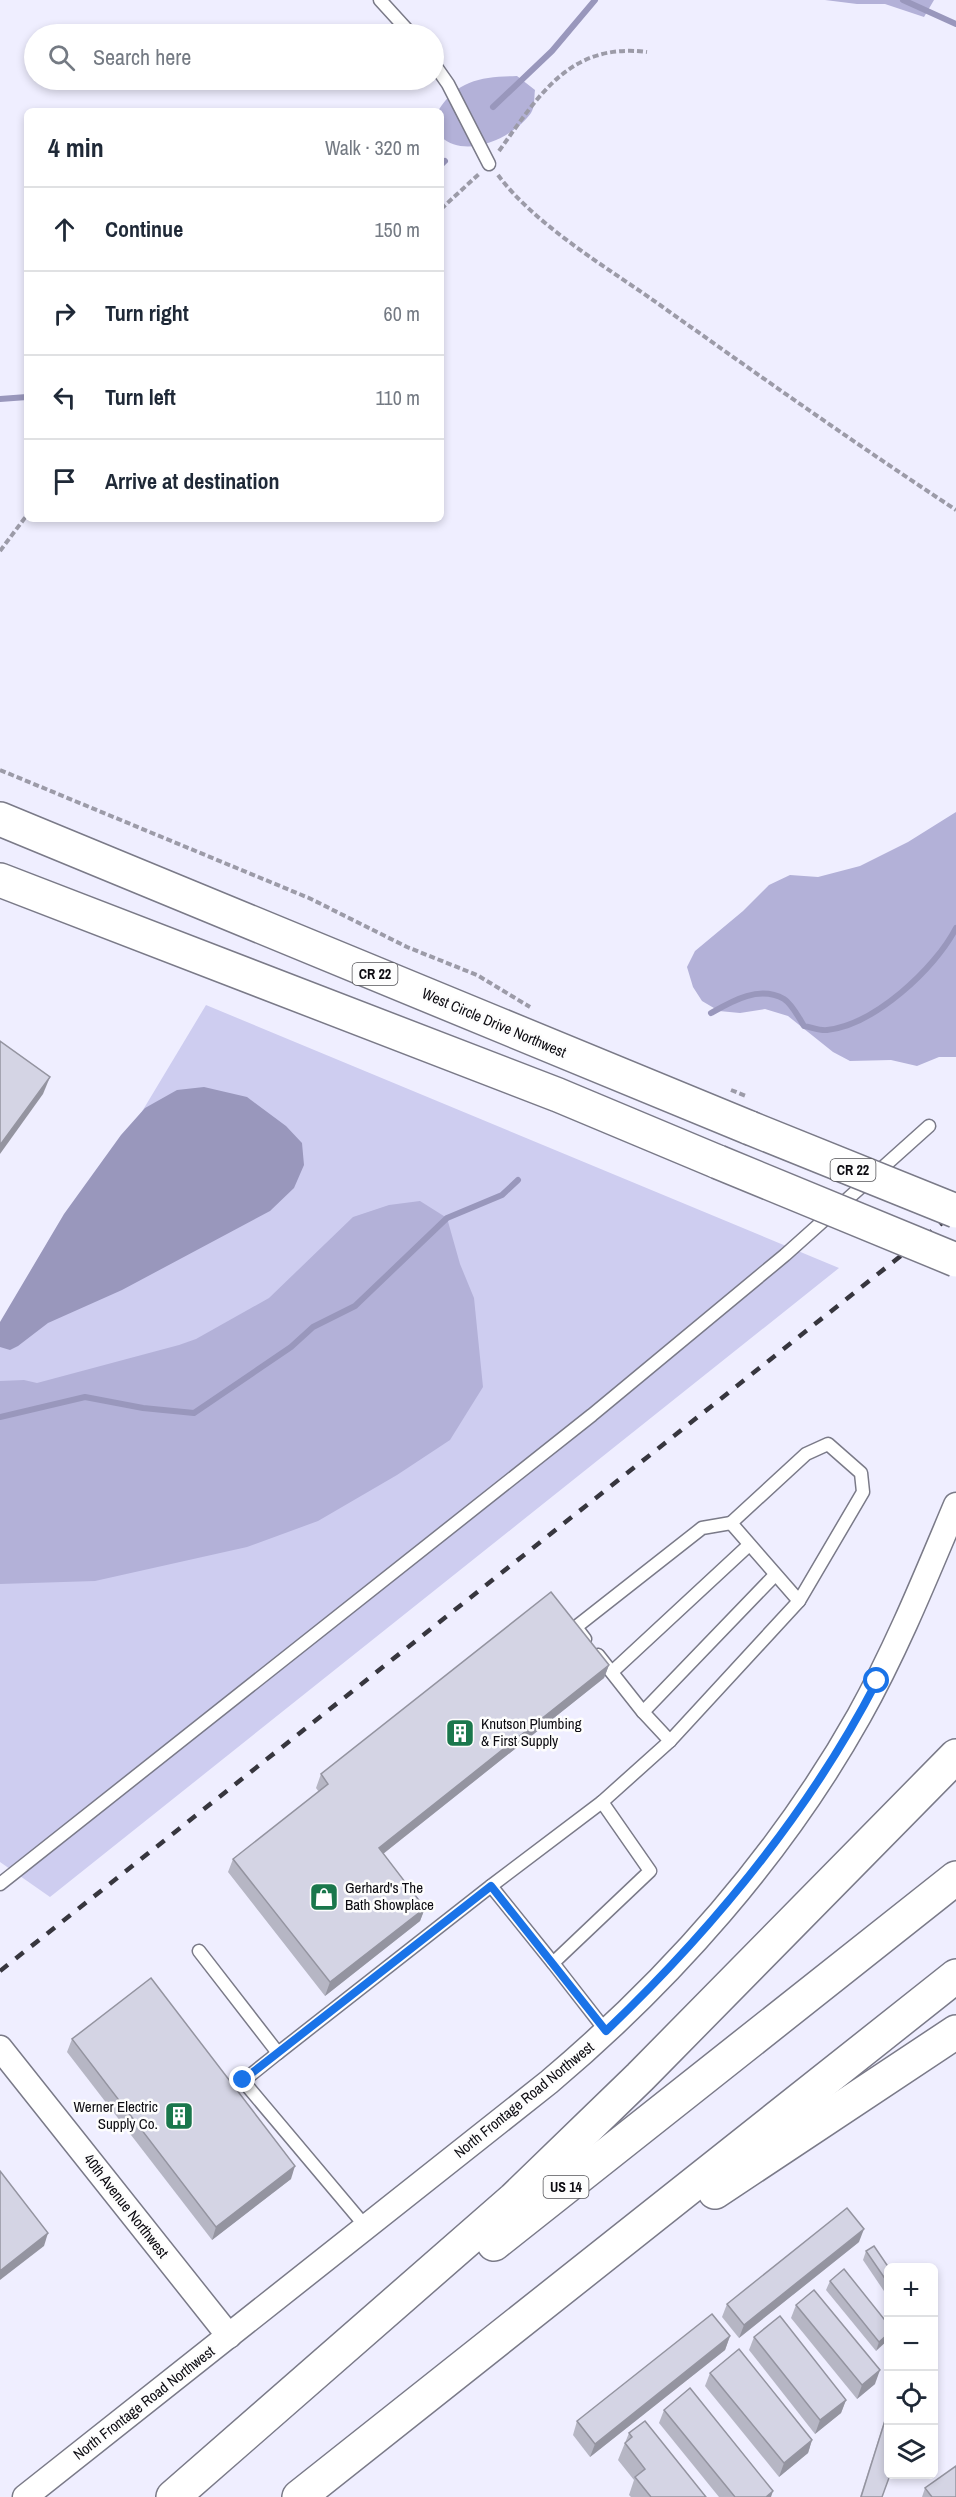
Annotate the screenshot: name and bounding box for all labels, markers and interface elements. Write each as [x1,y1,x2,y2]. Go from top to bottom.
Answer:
search box [24,24,444,90]
icon: search [45,41,78,74]
text: Search here [93,42,191,72]
text: 4 min [48,130,104,165]
text: Walk · 320 m [325,134,420,161]
icon: ahead [48,213,81,246]
text: Continue [105,214,183,244]
text: 150 m [374,216,420,243]
icon: right [48,297,81,330]
text: Turn right [105,298,189,328]
text: 60 m [384,300,420,327]
icon: left [48,381,81,414]
text: Turn left [105,382,176,412]
text: 110 m [376,384,420,411]
icon: arrive [48,465,81,498]
text: Arrive at destination [105,466,279,496]
road number: CR 22 [352,963,398,985]
street label: West Circle Drive Northwest [419,983,570,1063]
road number: CR 22 [830,1159,876,1181]
route start [863,1667,889,1693]
place label: Knutson Plumbing & First Supply [481,1713,582,1751]
building icon: Knutson Plumbing & First Supply [444,1717,476,1749]
place label: Gerhard's The Bath Showplace [345,1877,434,1915]
shop icon: Gerhard's The Bath Showplace [308,1881,340,1913]
street label: North Frontage Road Northwest [449,2036,598,2163]
route end [229,2066,255,2092]
place label: Werner Electric Supply Co. [73,2096,158,2134]
building icon: Werner Electric Supply Co. [163,2100,195,2132]
street label: 40th Avenue Northwest [79,2149,174,2263]
road number: US 14 [544,2176,588,2198]
map controls [884,2263,938,2479]
button: + [884,2263,938,2317]
button: − [884,2317,938,2371]
street label: North Frontage Road Northwest [69,2340,219,2465]
button: locate [884,2371,938,2425]
button: layers [884,2425,938,2479]

